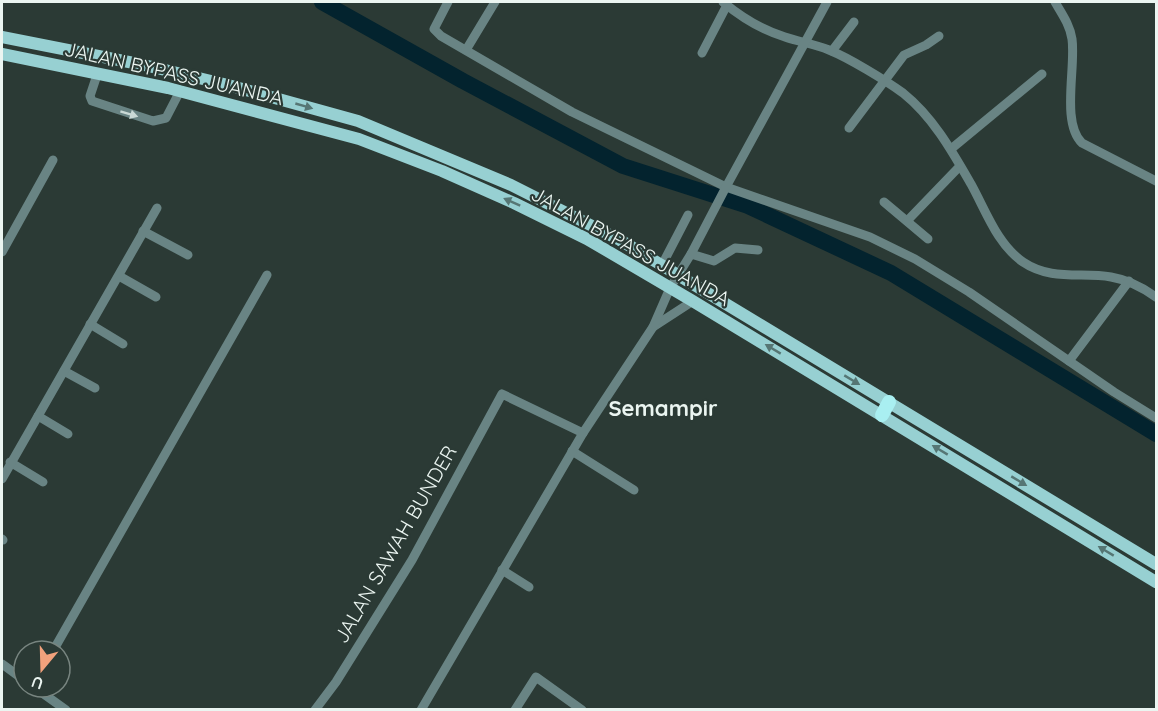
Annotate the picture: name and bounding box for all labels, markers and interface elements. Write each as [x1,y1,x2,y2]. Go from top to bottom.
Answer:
street label: JALAN BYPASS JUANDA [62,36,286,110]
one-way arrow [295,102,313,111]
one-way arrow [120,110,138,119]
street label: JALAN BYPASS JUANDA [527,181,735,311]
one-way arrow [502,197,520,207]
one-way arrow [765,344,781,355]
one-way arrow [844,374,860,385]
district label: Semampir [608,394,718,422]
street label: JALAN SAWAH BUNDER [328,441,462,647]
one-way arrow [932,445,948,456]
one-way arrow [1011,475,1027,486]
one-way arrow [1098,546,1114,557]
north arrow [12,639,72,699]
text: U [29,672,46,694]

